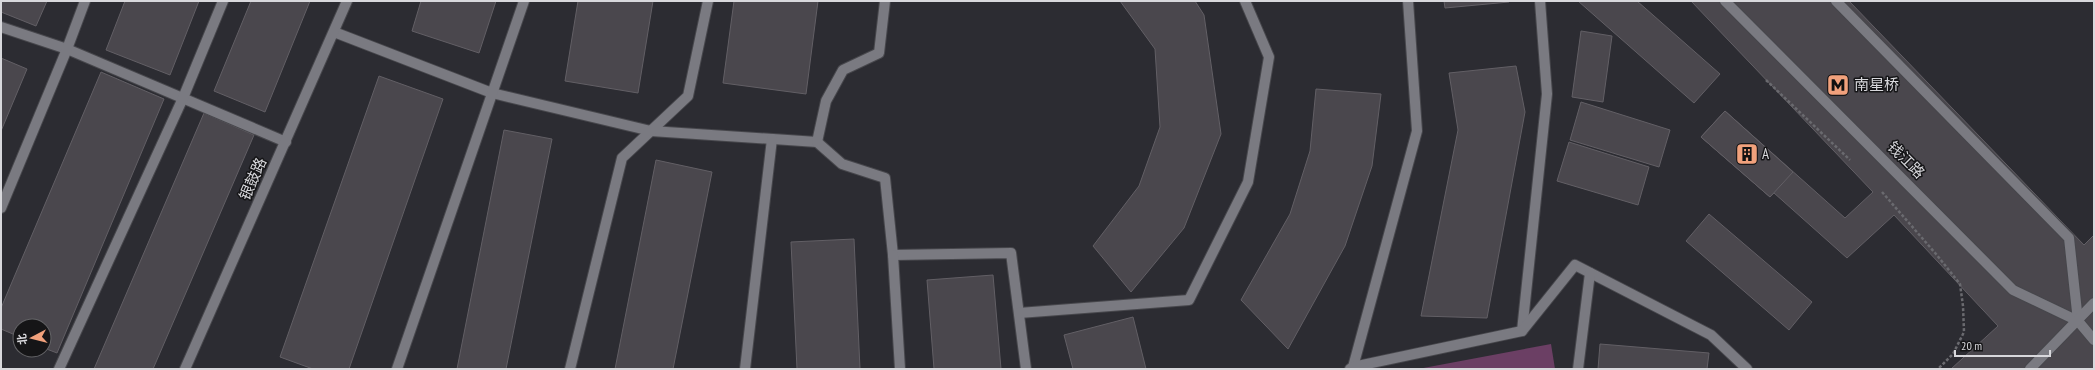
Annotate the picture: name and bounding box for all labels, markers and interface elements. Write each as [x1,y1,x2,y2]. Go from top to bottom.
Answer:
metro station icon: 南星桥 [1825,72,1851,98]
place label: 南星桥 [1854,75,1899,94]
street label: 钱江路 [1884,137,1929,182]
building icon: A [1734,141,1760,167]
place label: A [1762,144,1770,163]
street label: 银鼓路 [235,154,270,203]
north arrow [12,318,52,358]
scale bar [1955,332,2050,358]
text: 北 [14,333,30,346]
text: 20 m [1961,338,1982,353]

